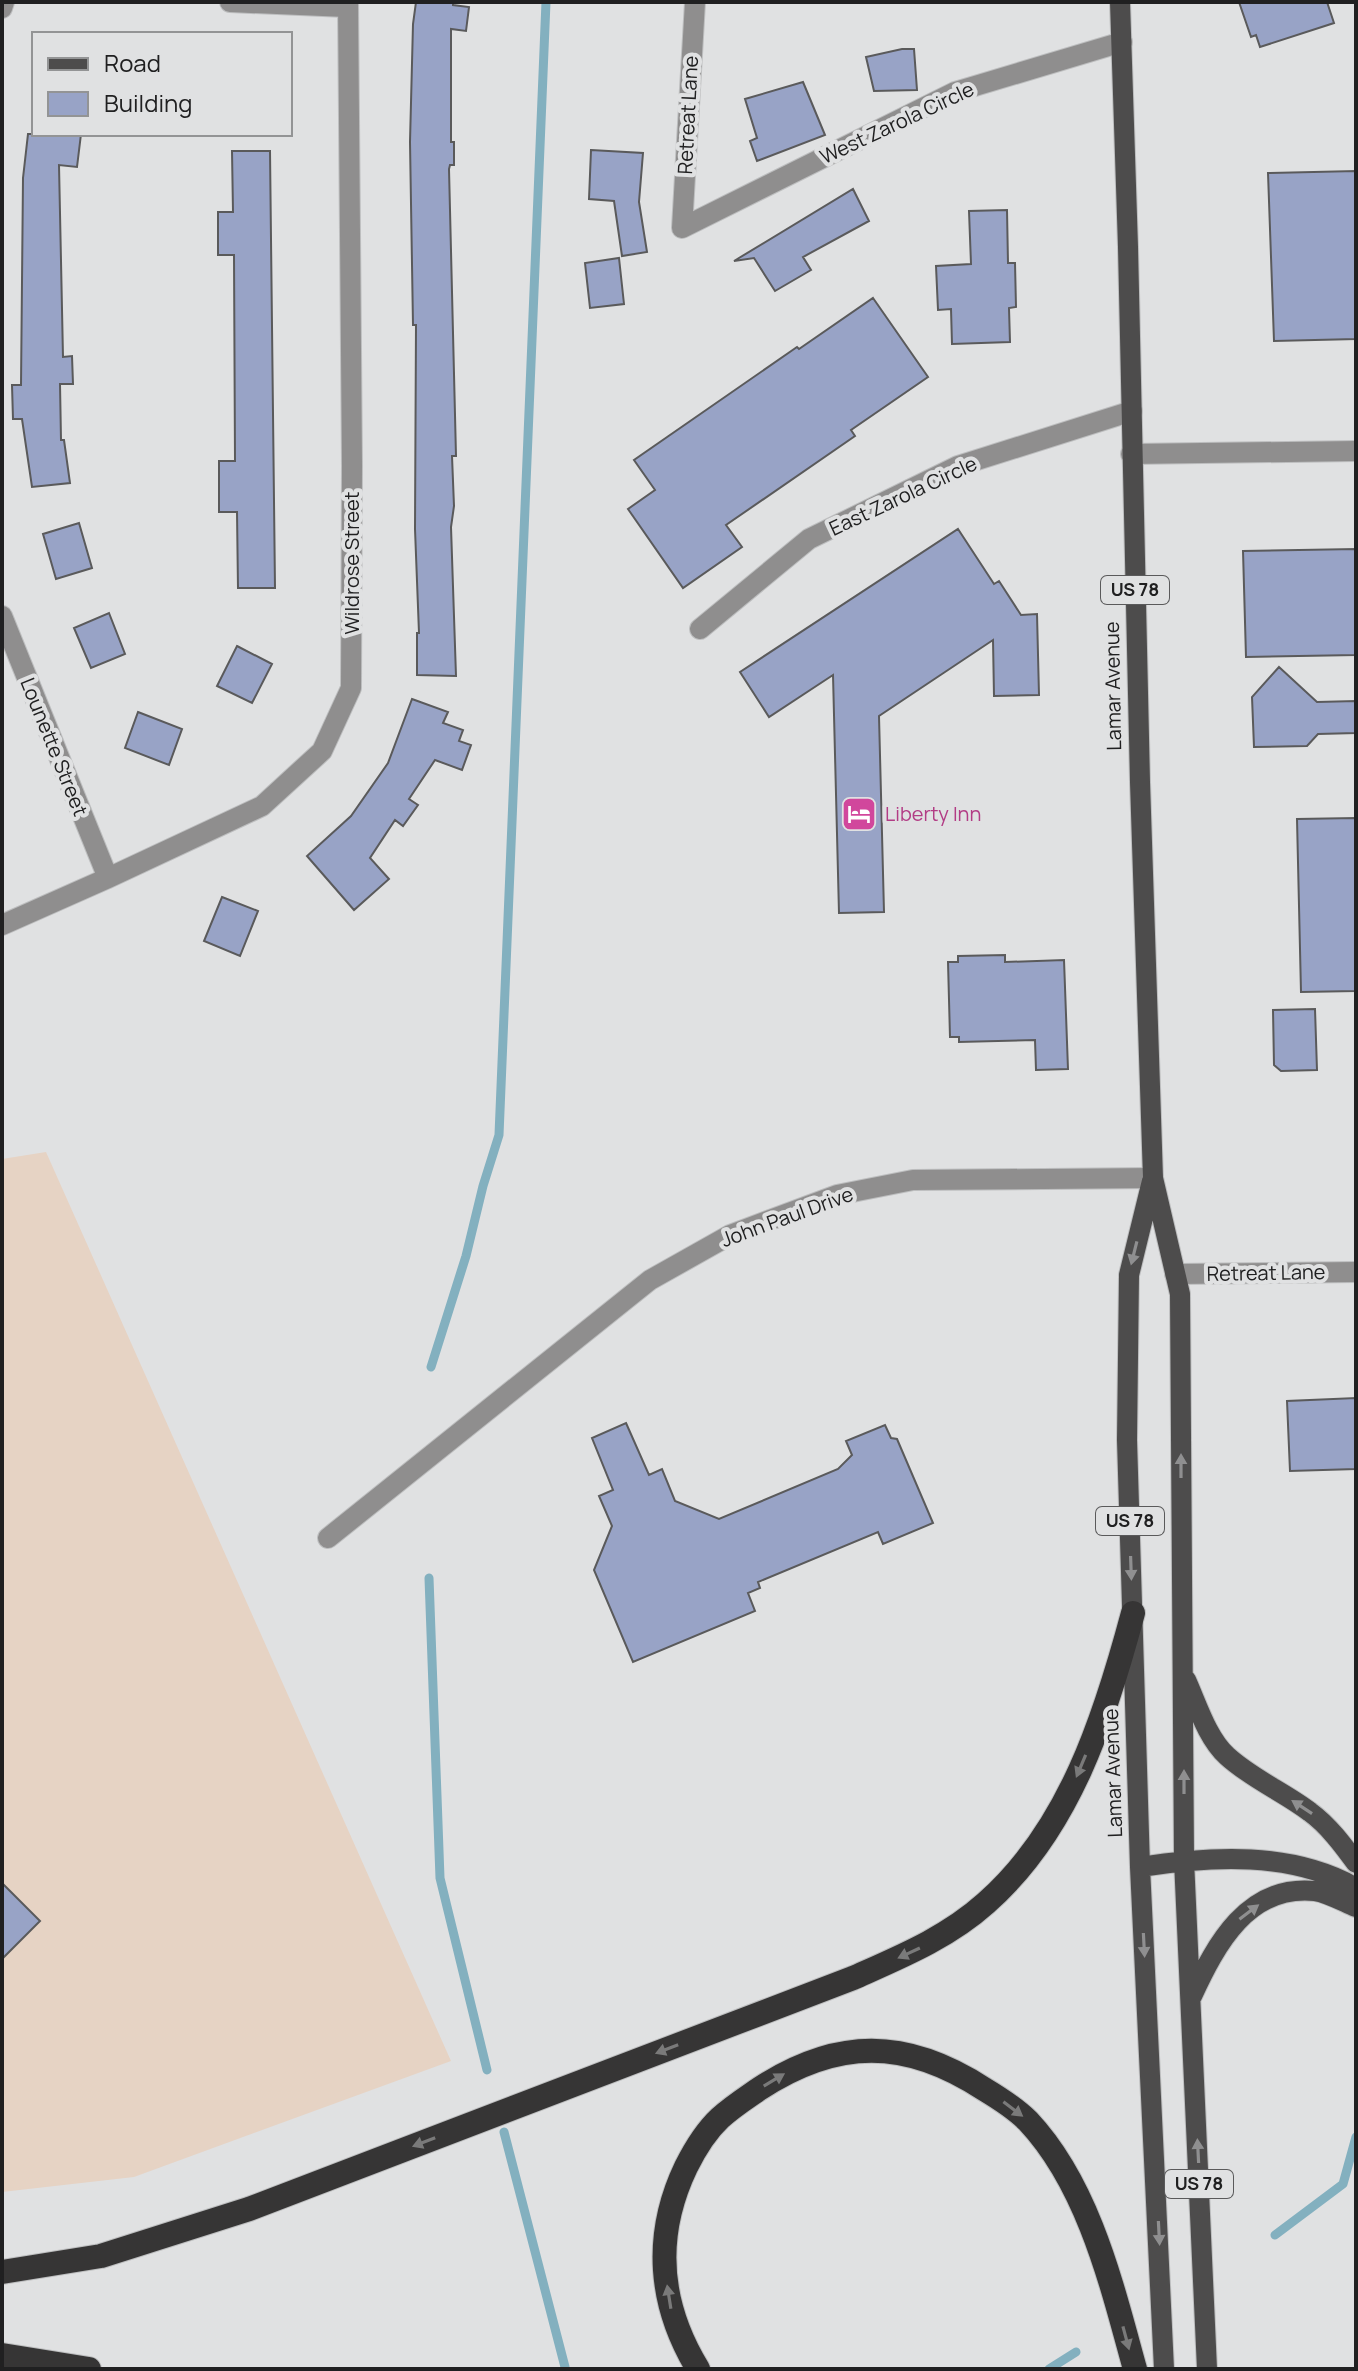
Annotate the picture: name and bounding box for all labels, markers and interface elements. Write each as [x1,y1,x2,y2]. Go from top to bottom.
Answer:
legend [32,32,292,136]
text: Road [104,46,161,79]
street label: Retreat Lane [671,55,704,175]
street label: West Zarola Circle [815,75,978,170]
text: Building [104,86,192,119]
street label: East Zarola Circle [825,449,981,542]
street label: Wildrose Street [338,491,365,635]
road number: US 78 [1101,576,1169,604]
street label: Lamar Avenue [1098,621,1127,751]
street label: Lounette Street [14,674,94,820]
hotel icon: Liberty Inn [840,795,878,833]
place label: Liberty Inn [885,800,981,827]
street label: John Paul Drive [717,1180,857,1253]
one-way arrow [1127,1241,1140,1266]
street label: Retreat Lane [1206,1258,1326,1287]
one-way arrow [1175,1453,1187,1478]
road number: US 78 [1096,1507,1164,1535]
one-way arrow [1125,1556,1138,1581]
street label: Lamar Avenue [1097,1708,1128,1838]
one-way arrow [1074,1755,1087,1778]
one-way arrow [1178,1769,1190,1794]
one-way arrow [1292,1800,1313,1815]
one-way arrow [1239,1905,1259,1921]
one-way arrow [1138,1933,1151,1958]
one-way arrow [897,1946,920,1960]
one-way arrow [655,2043,679,2056]
one-way arrow [763,2073,785,2087]
one-way arrow [1002,2101,1023,2116]
one-way arrow [412,2136,436,2149]
one-way arrow [1191,2138,1204,2163]
road number: US 78 [1165,2170,1233,2198]
one-way arrow [1153,2221,1166,2246]
one-way arrow [662,2285,675,2310]
one-way arrow [1121,2326,1133,2351]

